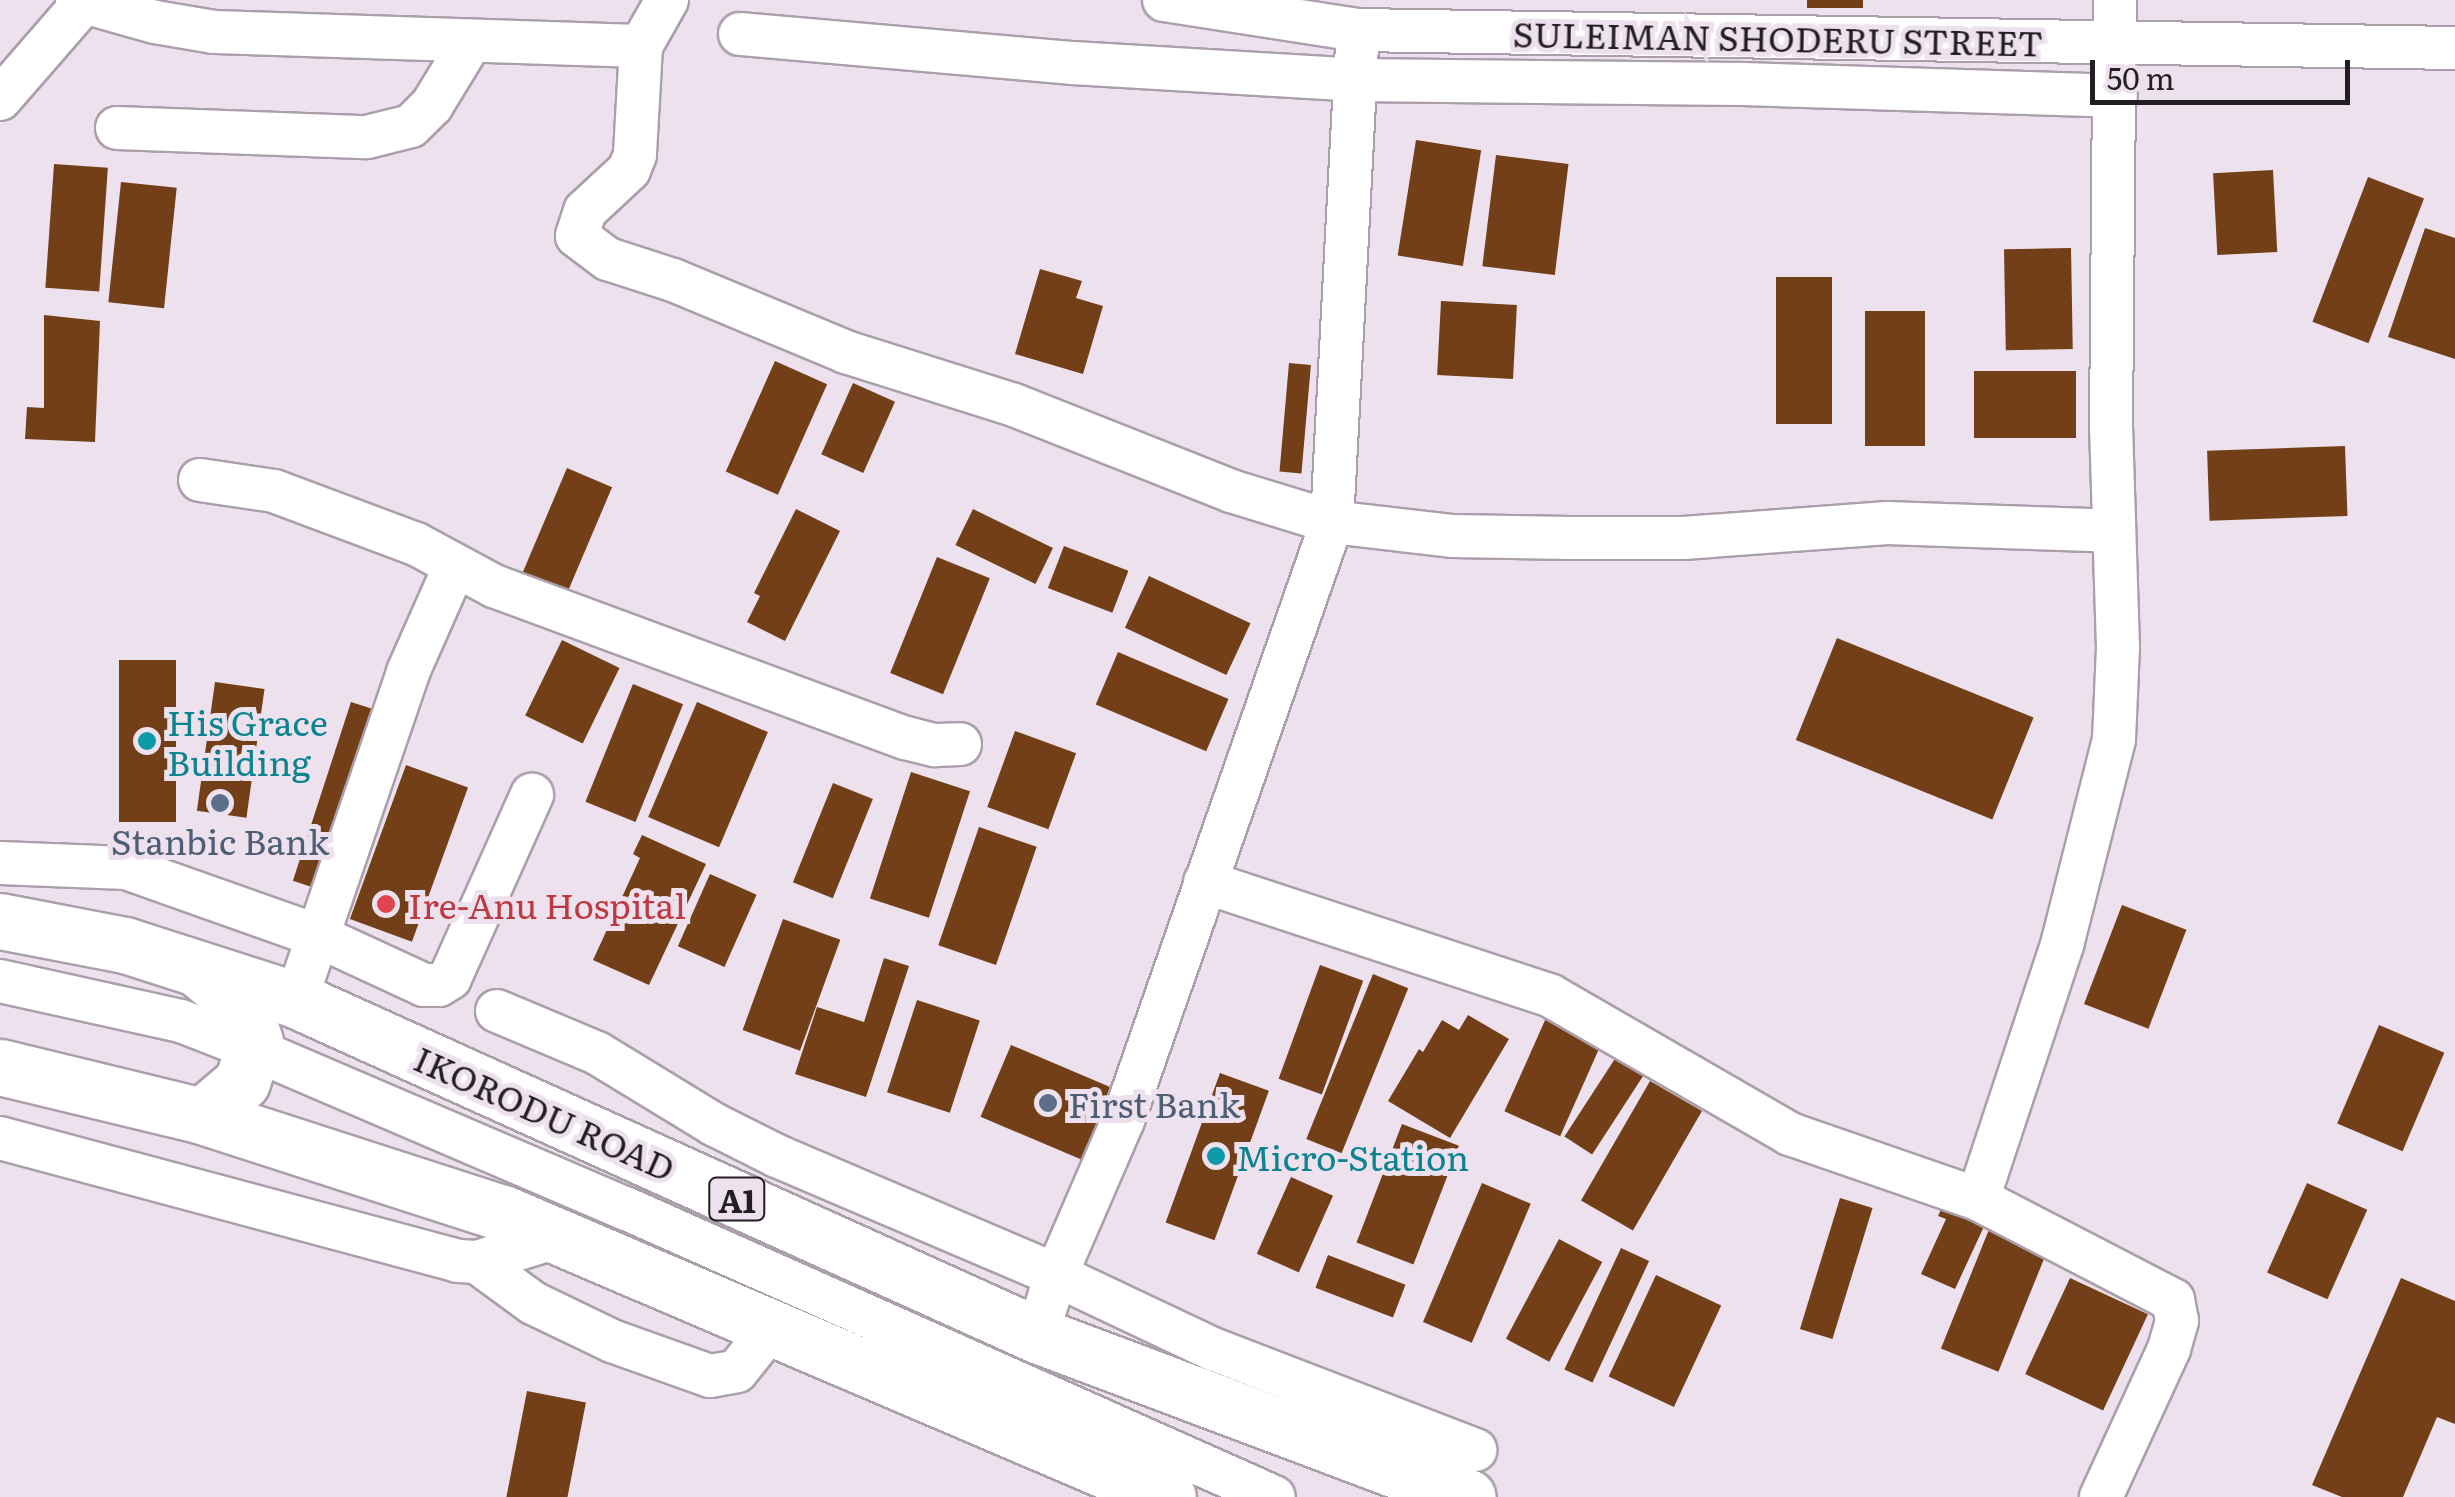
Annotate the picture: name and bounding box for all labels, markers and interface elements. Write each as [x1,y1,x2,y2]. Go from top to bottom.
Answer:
street label: SULEIMAN SHODERU STREET [1512,11,2044,63]
scale bar [2095,40,2355,102]
text: 50 m [2107,55,2175,99]
place label: His Grace Building [167,700,328,782]
marker: His Grace Building [136,730,158,752]
marker: Stanbic Bank [209,792,231,814]
place label: Stanbic Bank [111,819,329,861]
place label: Ire-Anu Hospital [408,883,686,925]
marker: Ire-Anu Hospital [373,891,399,917]
street label: IKORODU ROAD [408,1036,682,1188]
place label: First Bank [1068,1082,1240,1124]
marker: First Bank [1037,1092,1059,1114]
place label: Micro-Station [1236,1135,1469,1177]
marker: Micro-Station [1205,1145,1227,1167]
road number: A1 [707,1172,767,1226]

